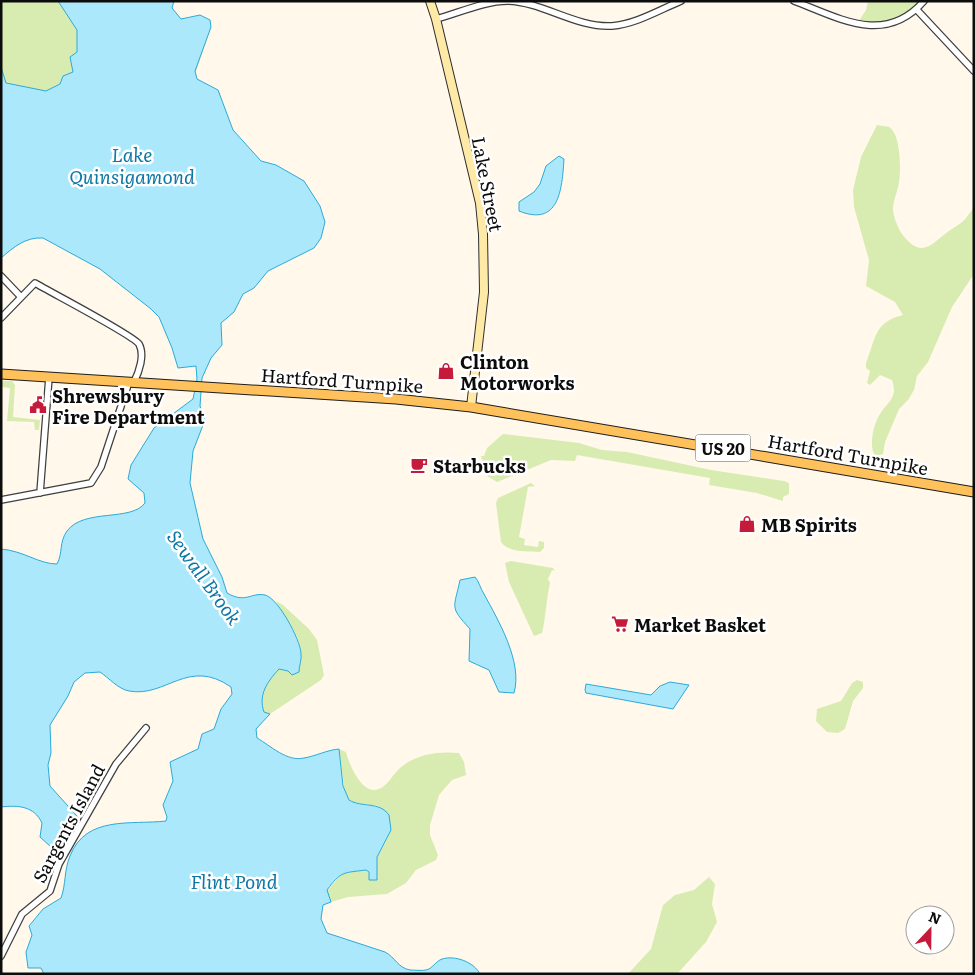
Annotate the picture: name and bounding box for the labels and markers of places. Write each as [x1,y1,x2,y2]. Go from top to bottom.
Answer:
place label: Clinton Motorworks [460,348,575,396]
shop icon: Clinton Motorworks [436,361,456,381]
place label: Shrewsbury Fire Department [52,382,205,430]
public building icon: Shrewsbury Fire Department [28,395,48,415]
place label: Starbucks [433,452,526,479]
cafe icon: Starbucks [409,455,429,475]
place label: MB Spirits [761,511,857,538]
shop icon: MB Spirits [737,514,757,534]
place label: Market Basket [634,611,766,638]
supermarket icon: Market Basket [610,614,630,634]

